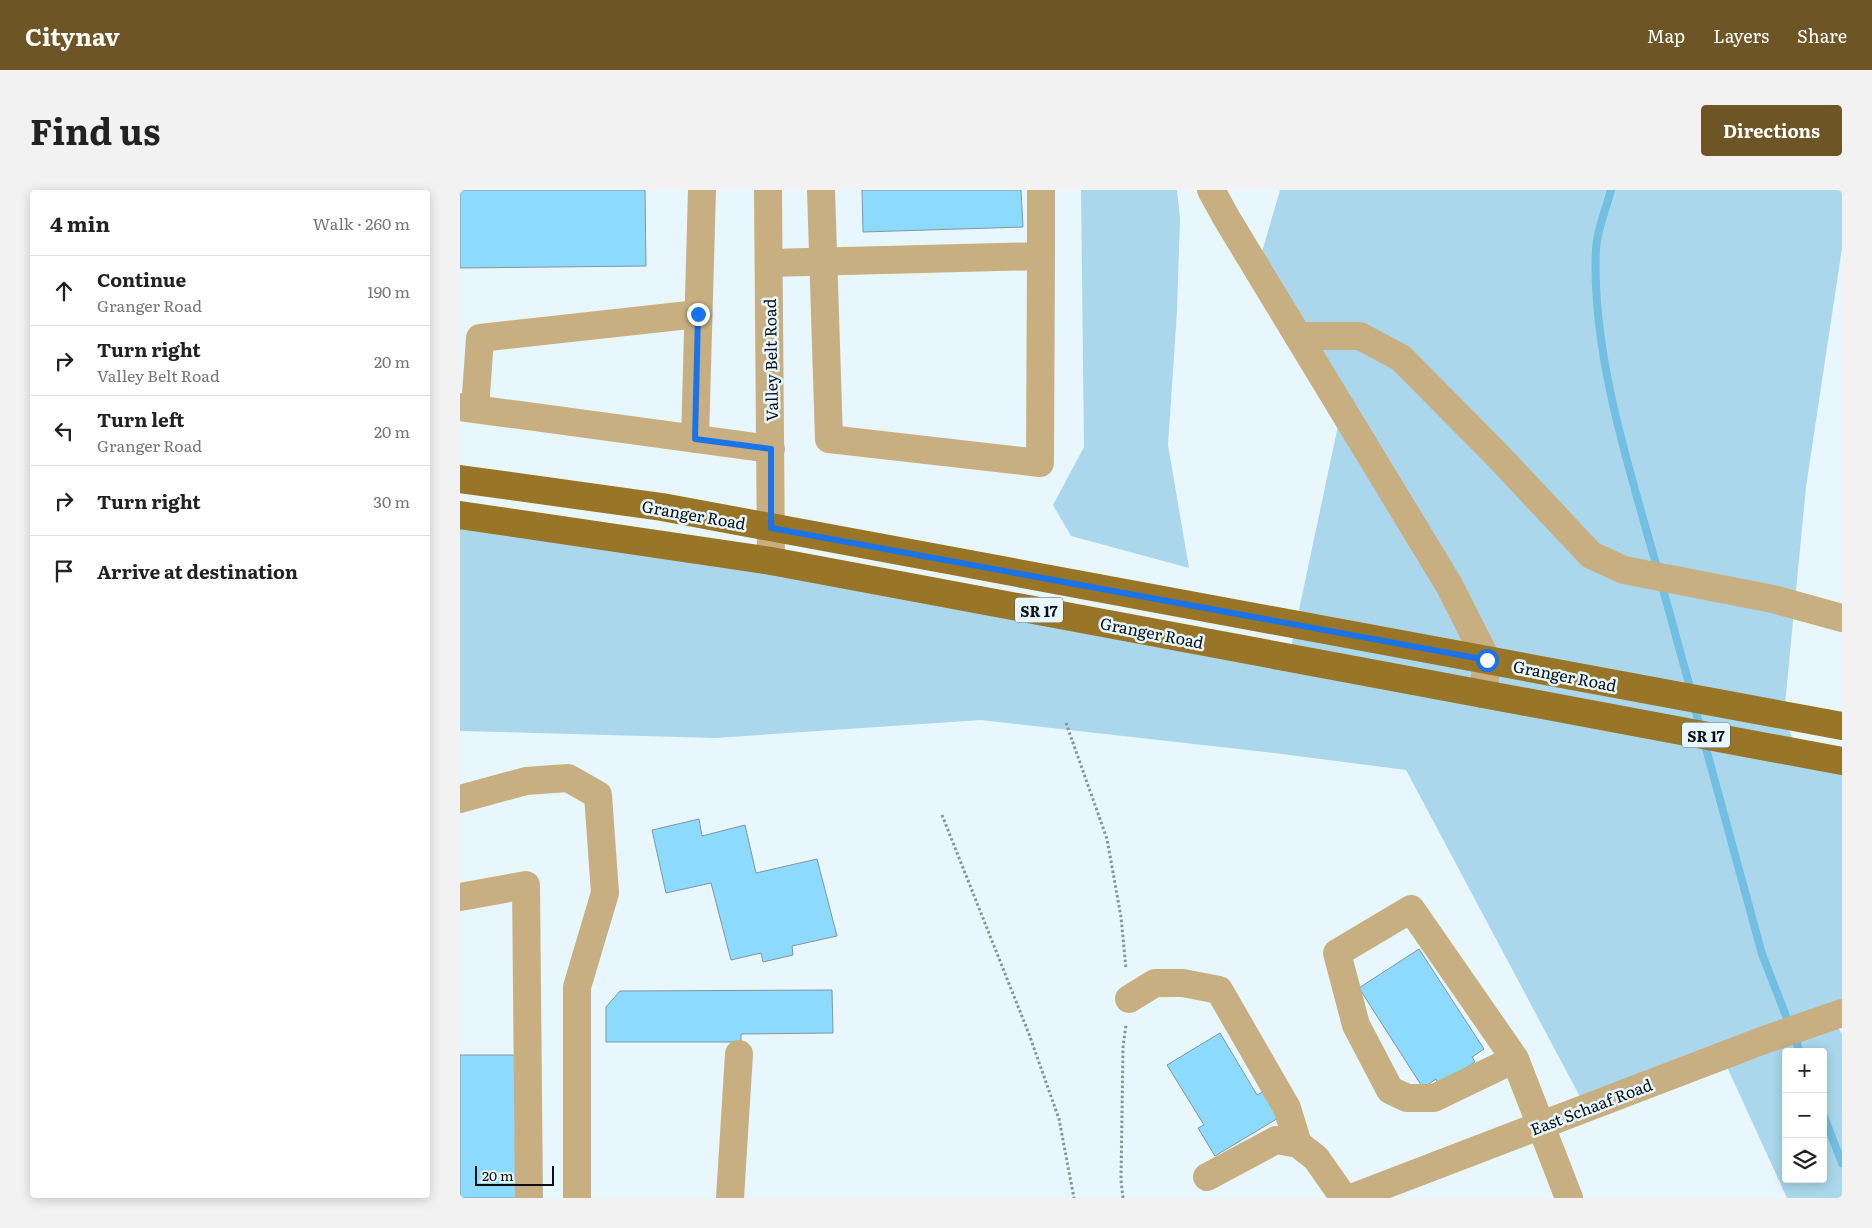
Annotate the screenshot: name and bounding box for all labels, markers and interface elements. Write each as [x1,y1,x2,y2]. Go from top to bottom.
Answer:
text: Citynav [25,18,120,53]
text: Map [1647,22,1685,49]
text: Layers [1713,22,1769,49]
text: Share [1797,22,1847,49]
text: Find us [30,104,160,156]
button: Directions [1701,105,1842,156]
text: 4 min [50,207,110,238]
text: Walk · 260 m [313,211,410,235]
text: Continue [97,265,186,293]
icon: ahead [50,277,78,305]
text: 190 m [367,279,410,303]
text: Granger Road [97,293,202,317]
street label: Valley Belt Road [757,298,783,422]
route end [687,303,710,326]
text: Turn right [97,335,201,363]
icon: right [50,347,78,375]
text: 20 m [374,349,410,373]
text: Valley Belt Road [97,363,220,387]
text: Turn left [97,405,184,433]
icon: left [50,417,78,445]
text: 20 m [374,419,410,443]
text: Granger Road [97,433,202,457]
icon: right [50,487,78,515]
text: Turn right [97,487,201,515]
text: 30 m [373,489,410,513]
street label: Granger Road [640,493,748,535]
icon: arrive [50,557,78,585]
text: Arrive at destination [97,557,298,585]
road number: SR 17 [1015,598,1063,622]
street label: Granger Road [1098,610,1206,654]
route start [1476,649,1499,672]
street label: Granger Road [1511,653,1619,697]
road number: SR 17 [1682,722,1730,748]
map controls [1782,1048,1827,1183]
button: + [1782,1048,1827,1093]
street label: East Schaaf Road [1527,1072,1656,1140]
button: − [1782,1093,1827,1138]
button: layers [1782,1138,1827,1183]
scale bar [475,1163,554,1186]
text: 20 m [482,1165,514,1185]

